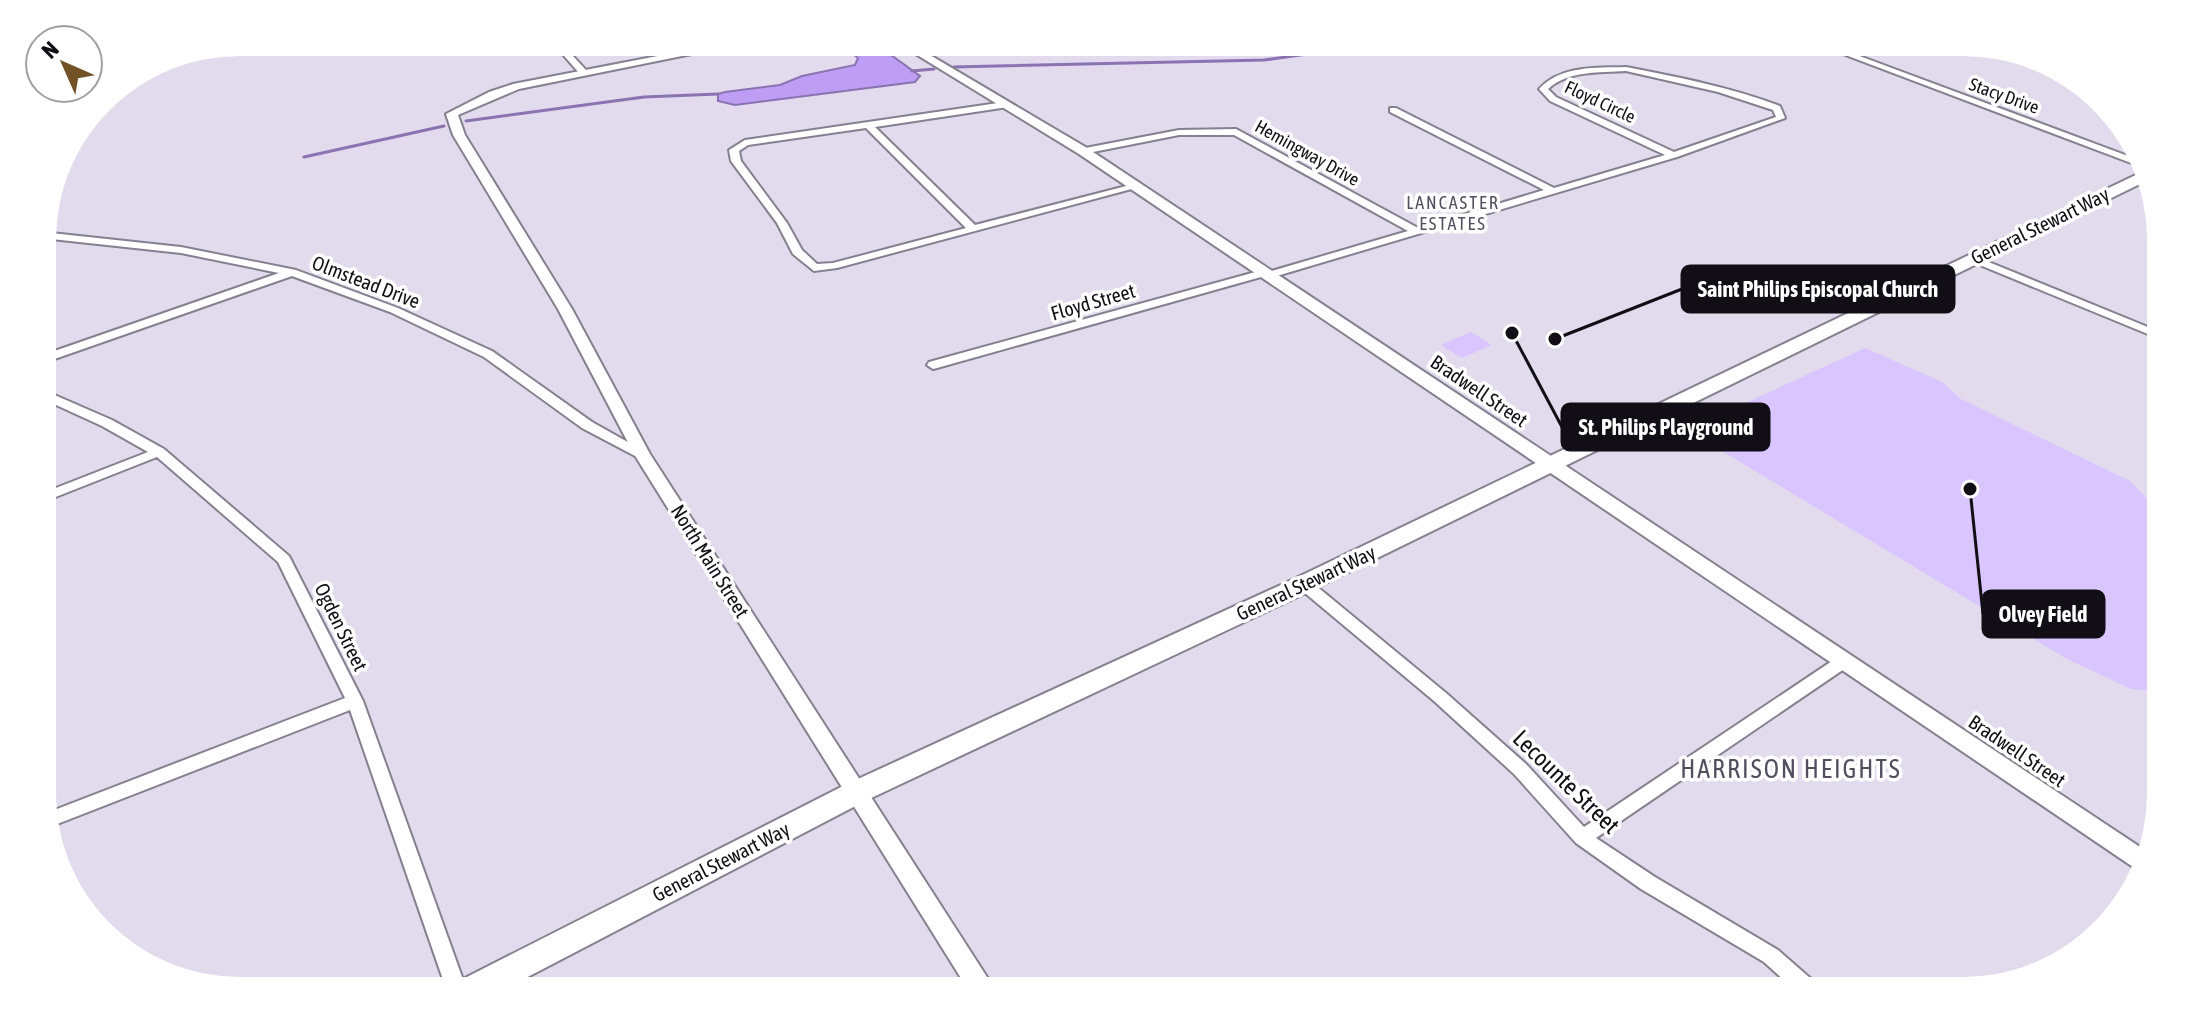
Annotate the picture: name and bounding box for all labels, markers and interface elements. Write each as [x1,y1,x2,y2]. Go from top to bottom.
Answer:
north arrow [24,24,104,104]
text: N [36,36,64,64]
street label: Stacy Drive [1966,73,2042,118]
street label: Floyd Circle [1562,76,1639,127]
street label: Hemingway Drive [1251,115,1363,190]
street label: General Stewart Way [1967,182,2113,269]
district label: LANCASTER ESTATES [1406,192,1500,234]
street label: Olmstead Drive [309,250,423,313]
callout: Saint Philips Episcopal Church [1682,266,1954,312]
text: Saint Philips Episcopal Church [1698,276,1938,302]
street label: Floyd Street [1048,278,1138,324]
street label: Bradwell Street [1427,350,1532,432]
callout: St. Philips Playground [1562,404,1769,450]
text: St. Philips Playground [1578,414,1754,440]
street label: North Main Street [667,500,754,622]
street label: General Stewart Way [1233,540,1379,625]
street label: Ogden Street [310,579,373,675]
callout: Olvey Field [1983,591,2104,637]
text: Olvey Field [1998,601,2088,627]
street label: Bradwell Street [1965,710,2070,792]
street label: Lecounte Street [1508,724,1625,839]
district label: HARRISON HEIGHTS [1680,754,1902,784]
street label: General Stewart Way [648,817,793,906]

